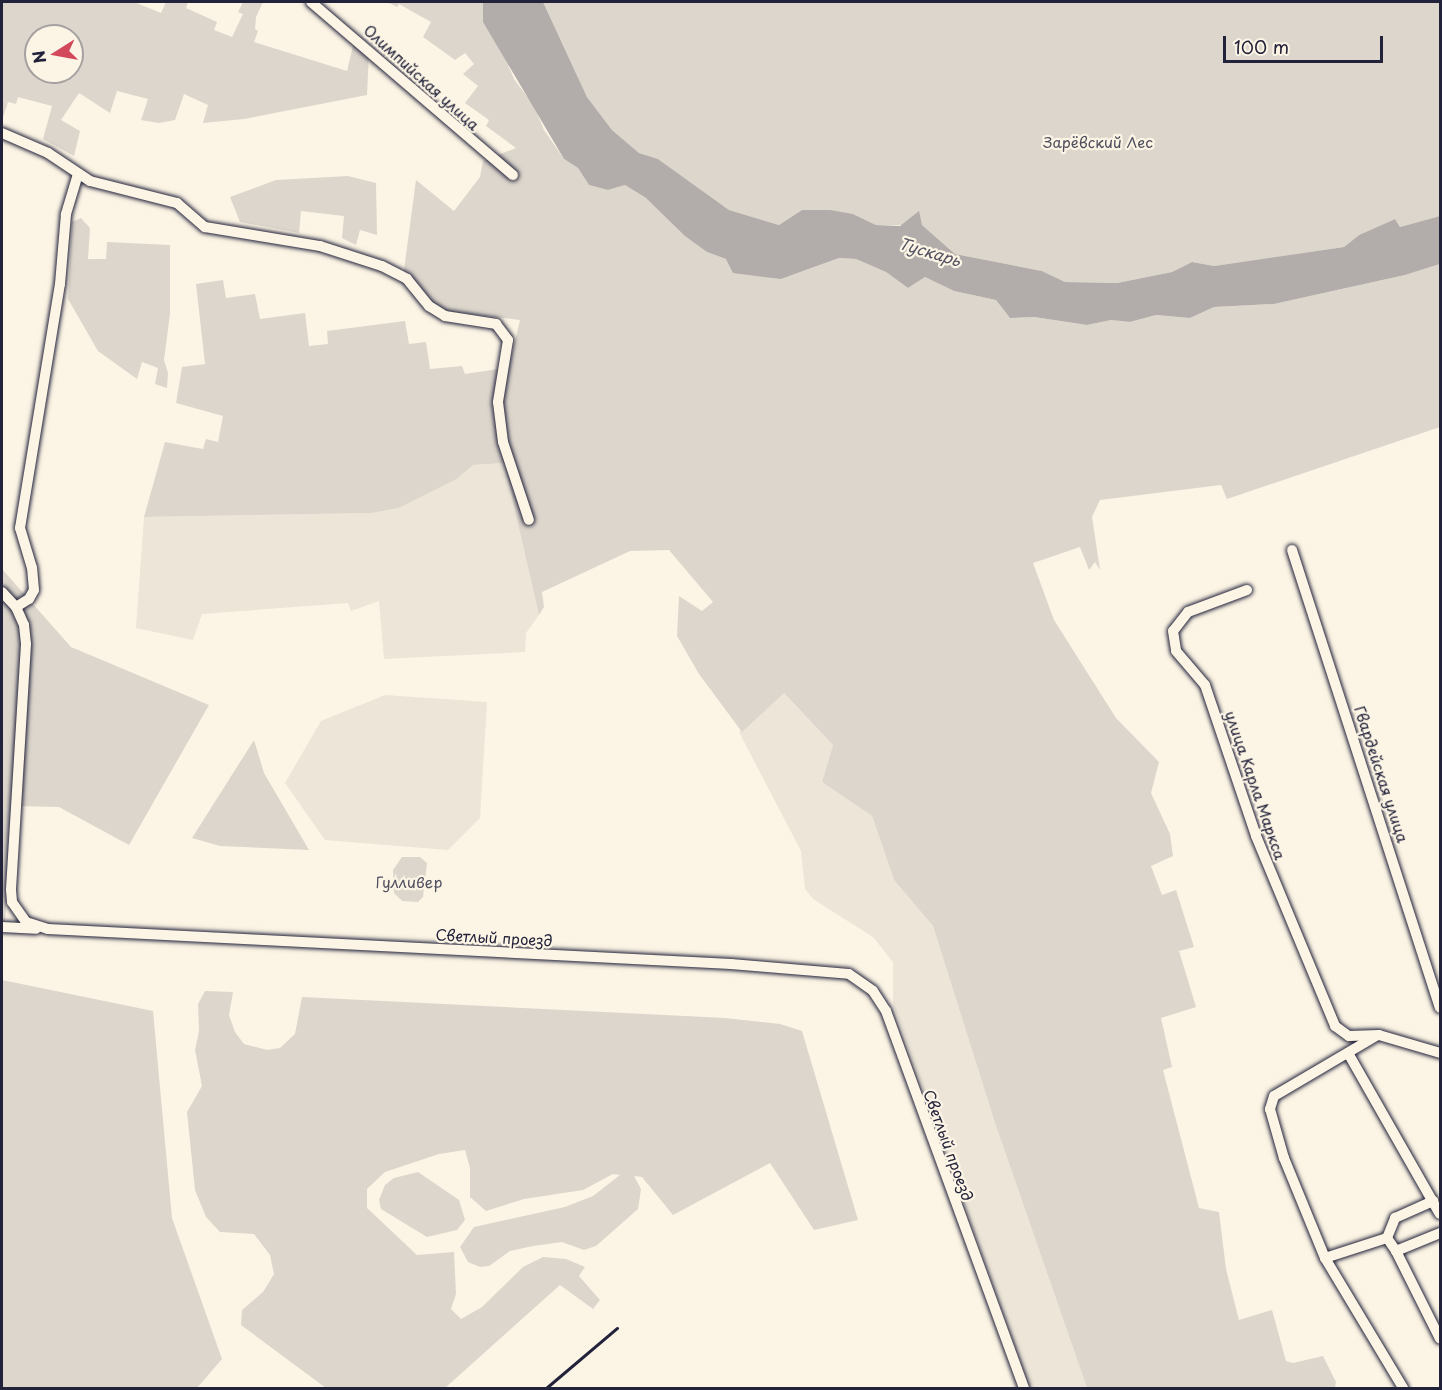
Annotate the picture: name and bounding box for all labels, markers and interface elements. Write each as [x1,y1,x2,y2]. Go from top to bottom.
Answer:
street label: Олимпийская улица [360,20,484,134]
north arrow [24,24,84,84]
scale bar [1226,24,1386,62]
text: 100 m [1234,33,1289,60]
text: N [25,49,51,66]
park label: Зарёвский Лес [1043,133,1153,151]
water label: Тускарь [897,233,963,269]
street label: Гвардейская улица [1351,703,1413,845]
street label: улица Карла Маркса [1222,708,1290,862]
park label: Гулливер [376,873,442,891]
street label: Светлый проезд [435,925,553,949]
street label: Светлый проезд [921,1087,977,1203]

